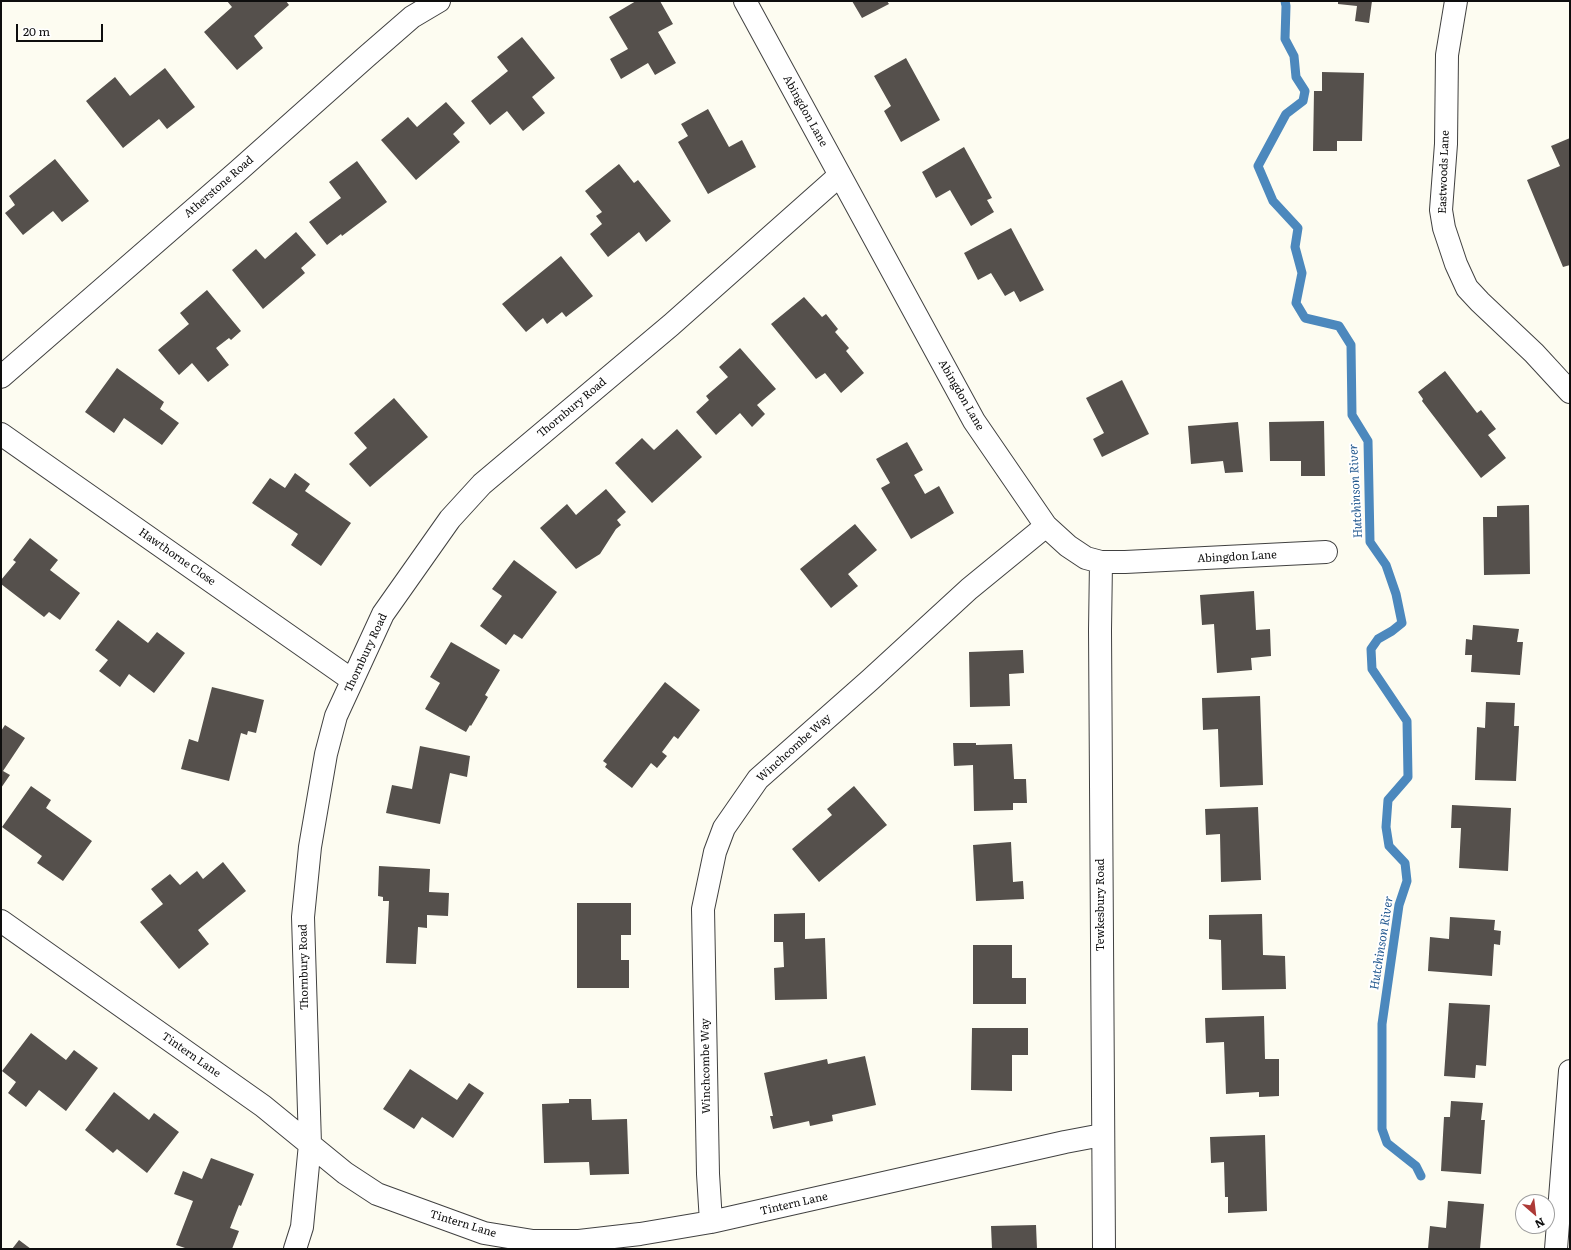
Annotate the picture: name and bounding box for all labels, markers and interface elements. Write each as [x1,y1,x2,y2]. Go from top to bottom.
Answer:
scale bar [18,16,105,42]
text: 20 m [23,22,50,40]
street label: Abingdon Lane [780,73,830,149]
street label: Eastwoods Lane [1436,130,1452,214]
street label: Atherstone Road [182,153,256,221]
street label: Abingdon Lane [935,357,987,433]
street label: Thornbury Road [535,375,609,441]
water label: Hutchinson River [1346,443,1366,539]
street label: Hawthorne Close [136,526,218,588]
street label: Abingdon Lane [1197,548,1277,566]
street label: Thornbury Road [342,611,390,695]
street label: Winchcombe Way [754,711,834,785]
street label: Tewkesbury Road [1094,858,1108,952]
water label: Hutchinson River [1367,895,1397,991]
street label: Thornbury Road [297,924,311,1010]
street label: Winchcombe Way [699,1018,713,1114]
street label: Tintern Lane [159,1030,223,1080]
street label: Tintern Lane [759,1190,829,1218]
north arrow [1515,1194,1555,1234]
street label: Tintern Lane [428,1208,498,1240]
text: N [1532,1214,1548,1233]

